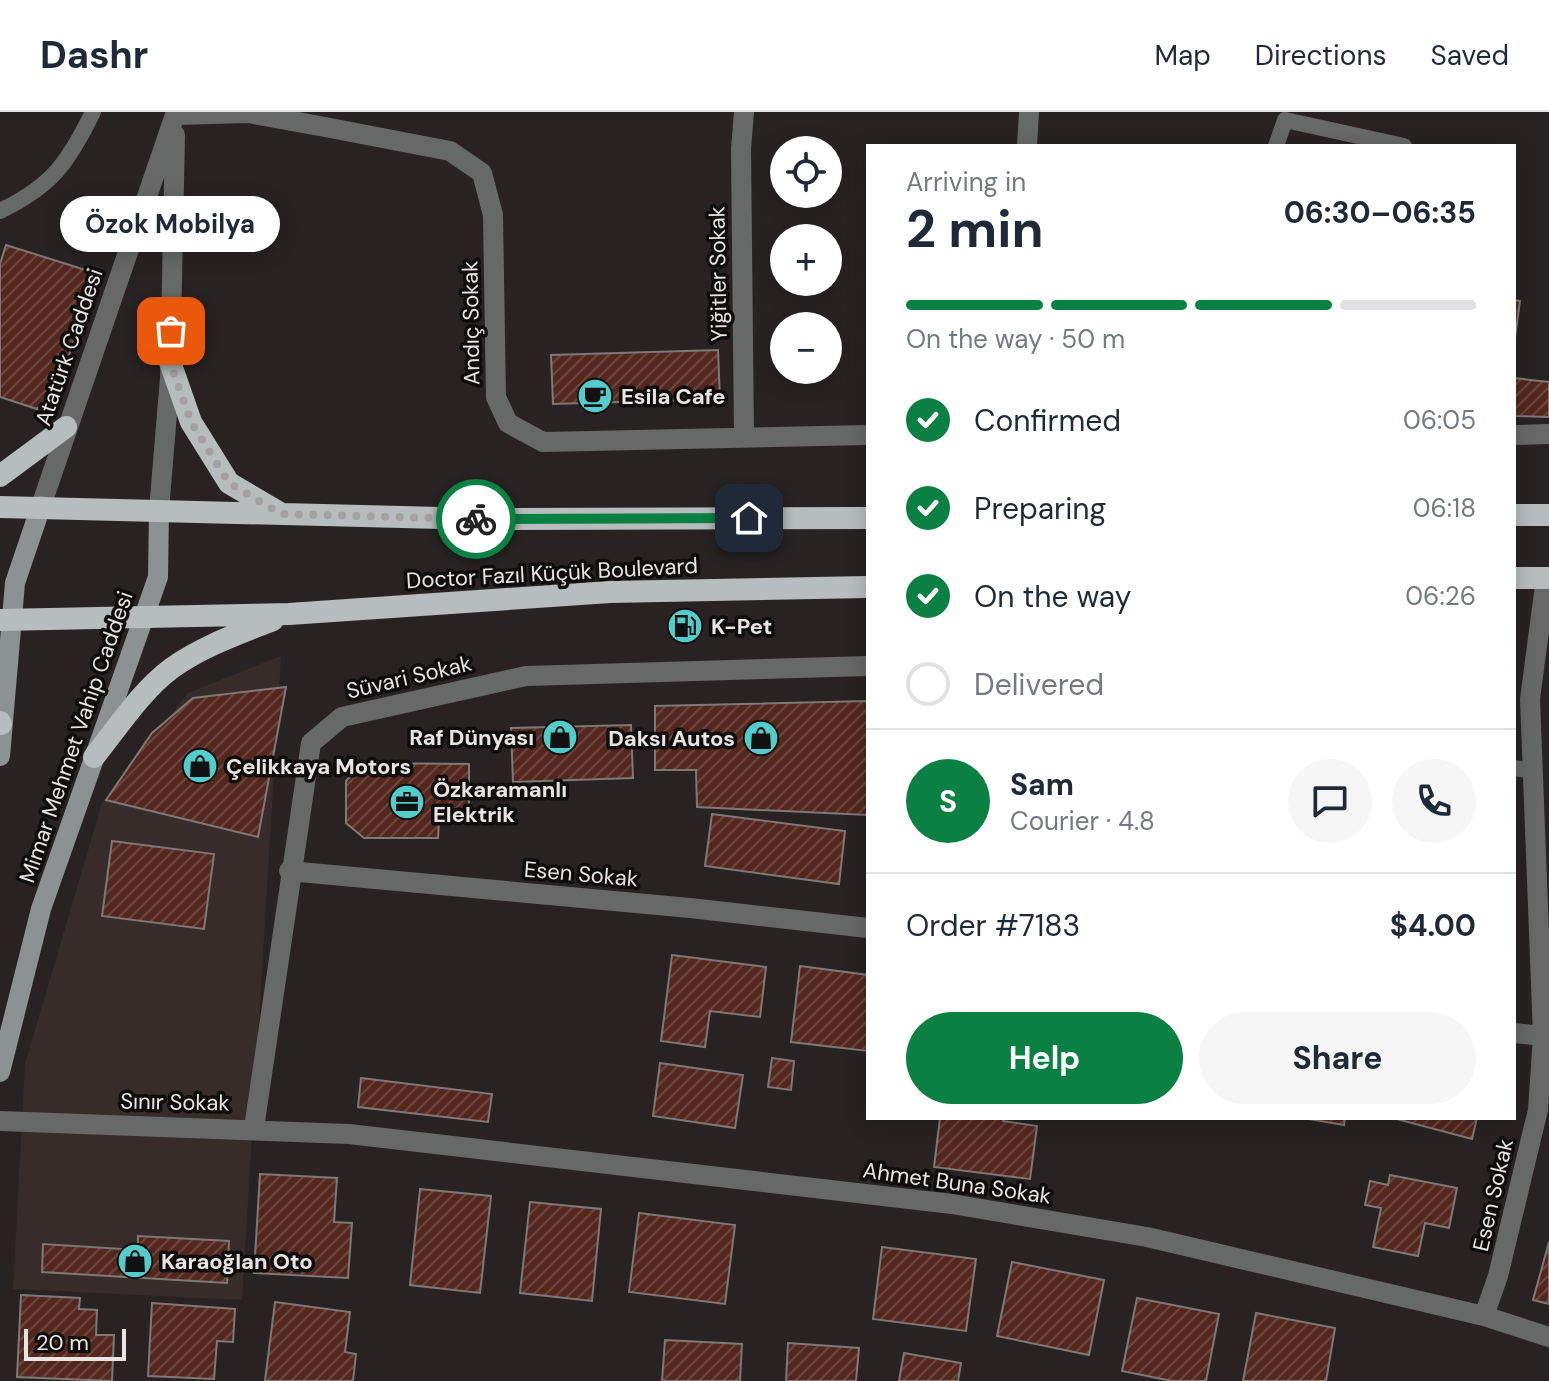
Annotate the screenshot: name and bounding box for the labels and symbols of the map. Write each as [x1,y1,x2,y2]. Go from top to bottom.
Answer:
callout: Özok Mobilya [61,195,281,251]
street label: Yiğitler Sokak [702,206,734,342]
street label: Andıç Sokak [455,261,487,385]
street label: Atatürk Caddesi [29,265,109,429]
pin [137,297,205,365]
cafe icon: Esila Cafe [576,377,614,415]
place label: Esila Cafe [621,382,726,411]
courier [436,479,516,559]
pin [715,484,783,552]
street label: Doctor Fazıl Küçük Boulevard [405,551,699,595]
street label: Mimar Mehmet Vahip Caddesi [12,587,140,887]
fuel station icon: K-Pet [666,607,704,645]
place label: K-Pet [711,612,772,641]
street label: Süvari Sokak [344,649,474,705]
shop icon: Raf Dünyası [541,718,579,756]
shop icon: Daksı Autos [742,719,780,757]
place label: Raf Dünyası [409,723,534,752]
place label: Daksı Autos [608,724,735,753]
shop icon: Çelikkaya Motors [181,747,219,785]
place label: Çelikkaya Motors [226,752,411,781]
place label: Özkaramanlı Elektrik [433,775,567,829]
office icon: Özkaramanlı Elektrik [388,783,426,821]
street label: Esen Sokak [523,855,639,893]
street label: Sınır Sokak [120,1087,230,1117]
street label: Esen Sokak [1466,1136,1520,1254]
street label: Ahmet Buna Sokak [861,1155,1053,1211]
shop icon: Karaoğlan Oto [116,1242,154,1280]
place label: Karaoğlan Oto [161,1247,313,1276]
scale bar [24,1325,126,1361]

